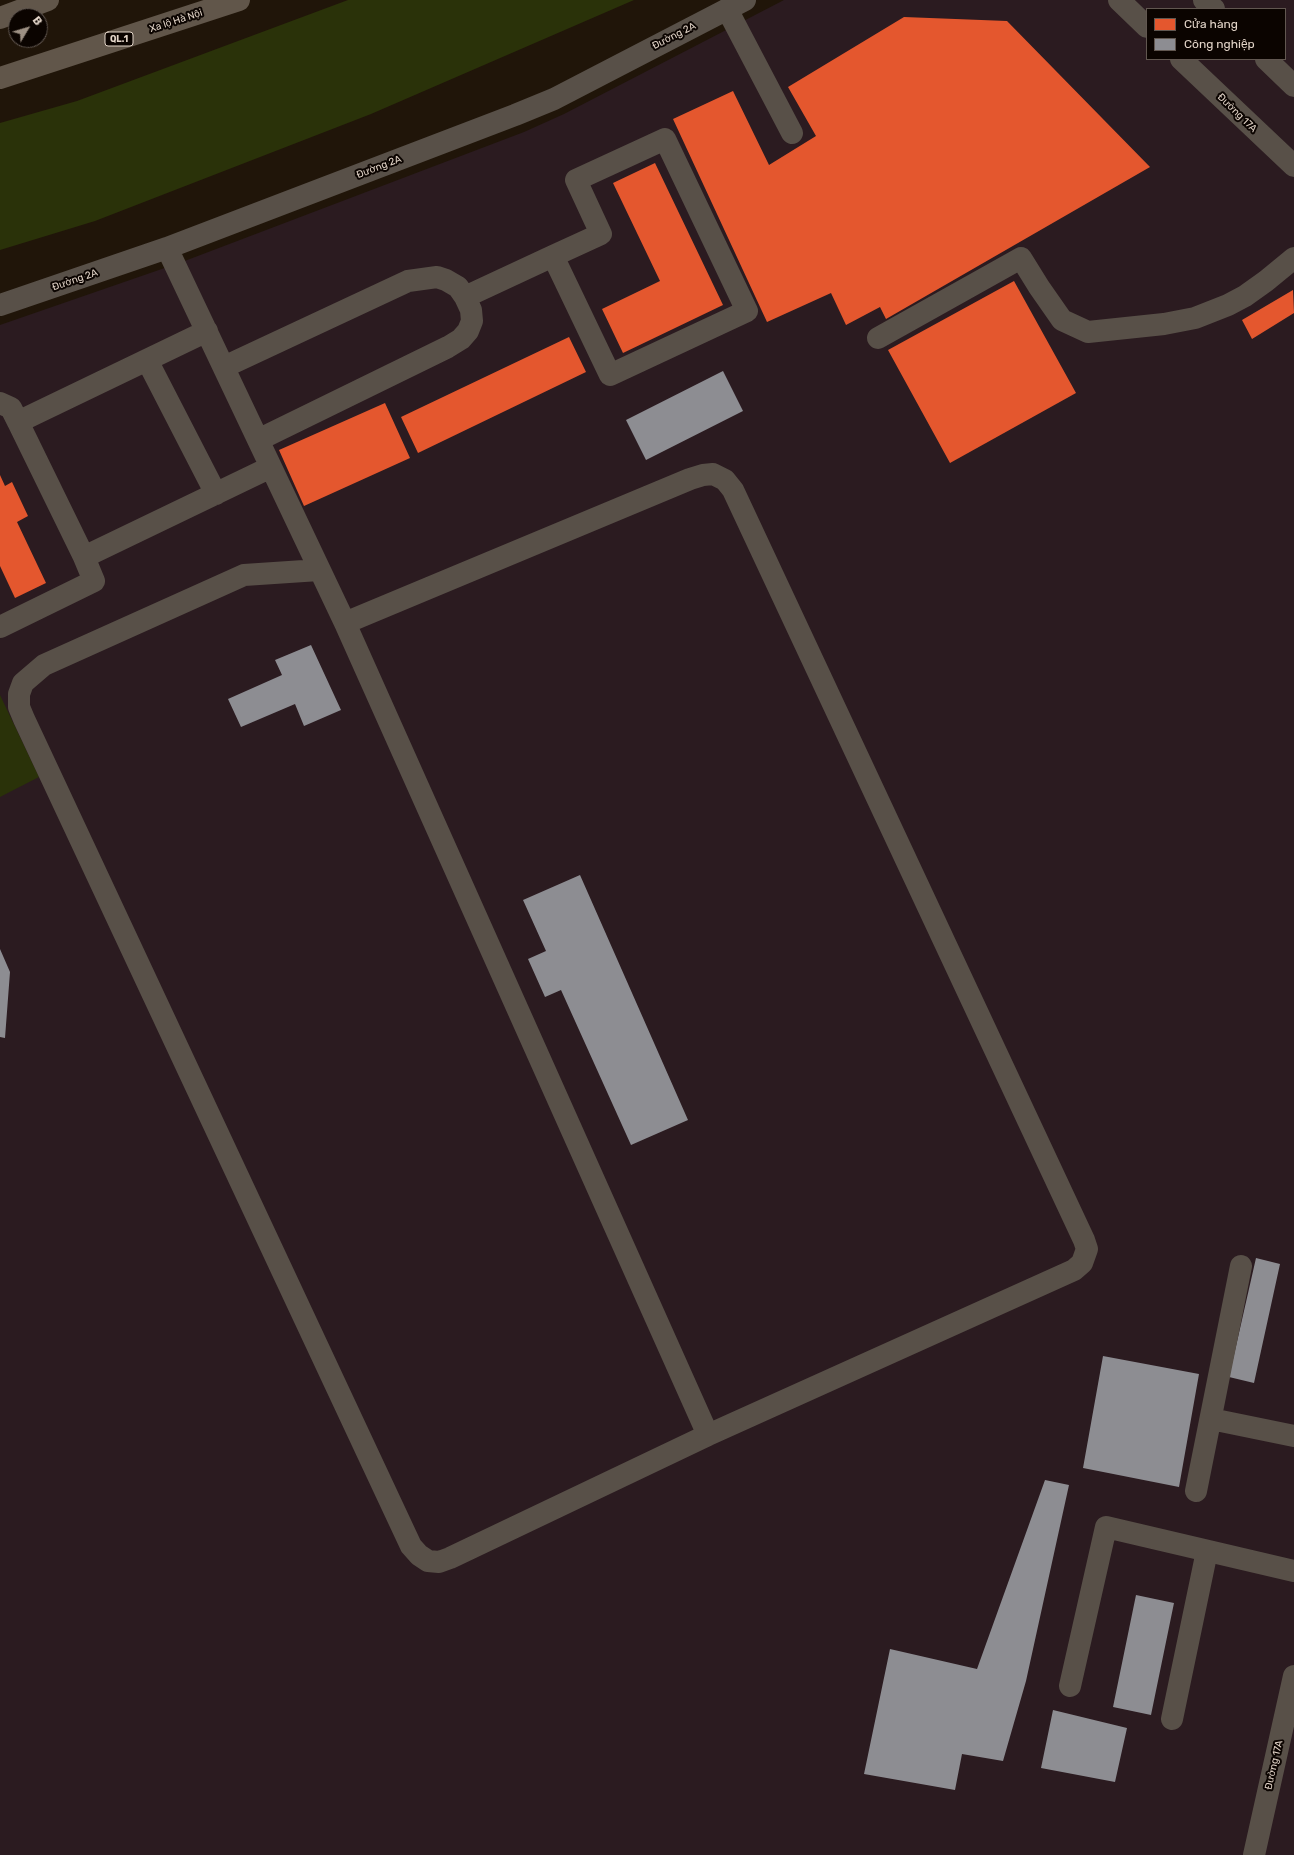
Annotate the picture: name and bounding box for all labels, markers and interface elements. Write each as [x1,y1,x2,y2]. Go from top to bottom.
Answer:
street label: Xa lộ Hà Nội [148,7,204,35]
north arrow [8,8,48,48]
legend [1146,8,1286,60]
text: B [30,14,45,28]
text: Cửa hàng [1184,17,1238,31]
street label: Đường 2A [650,20,698,52]
road number: QL.1 [105,32,133,46]
text: Công nghiệp [1184,37,1255,51]
street label: Đường 17A [1215,91,1259,135]
street label: Đường 2A [355,153,403,181]
street label: Đường 2A [51,267,99,293]
street label: Đường 17A [1262,1739,1286,1791]

